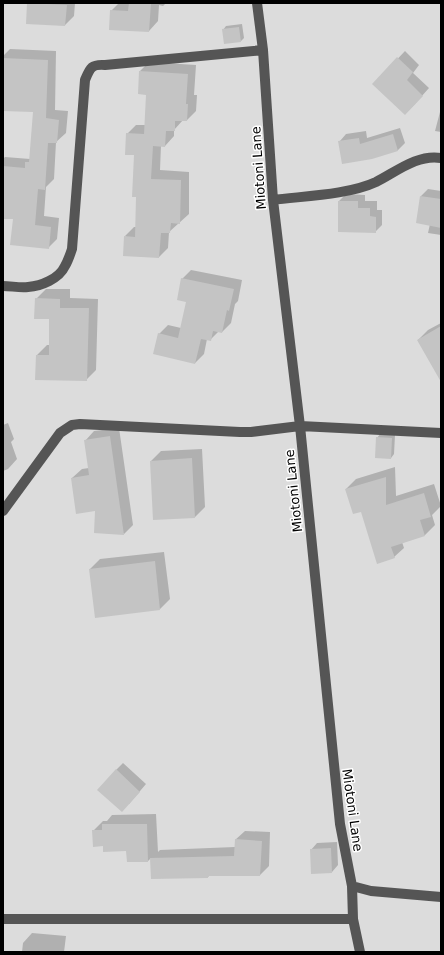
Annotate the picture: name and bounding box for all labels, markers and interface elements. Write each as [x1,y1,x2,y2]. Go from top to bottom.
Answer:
street label: Miotoni Lane [248,126,269,210]
street label: Miotoni Lane [282,449,305,533]
street label: Miotoni Lane [339,768,366,852]

